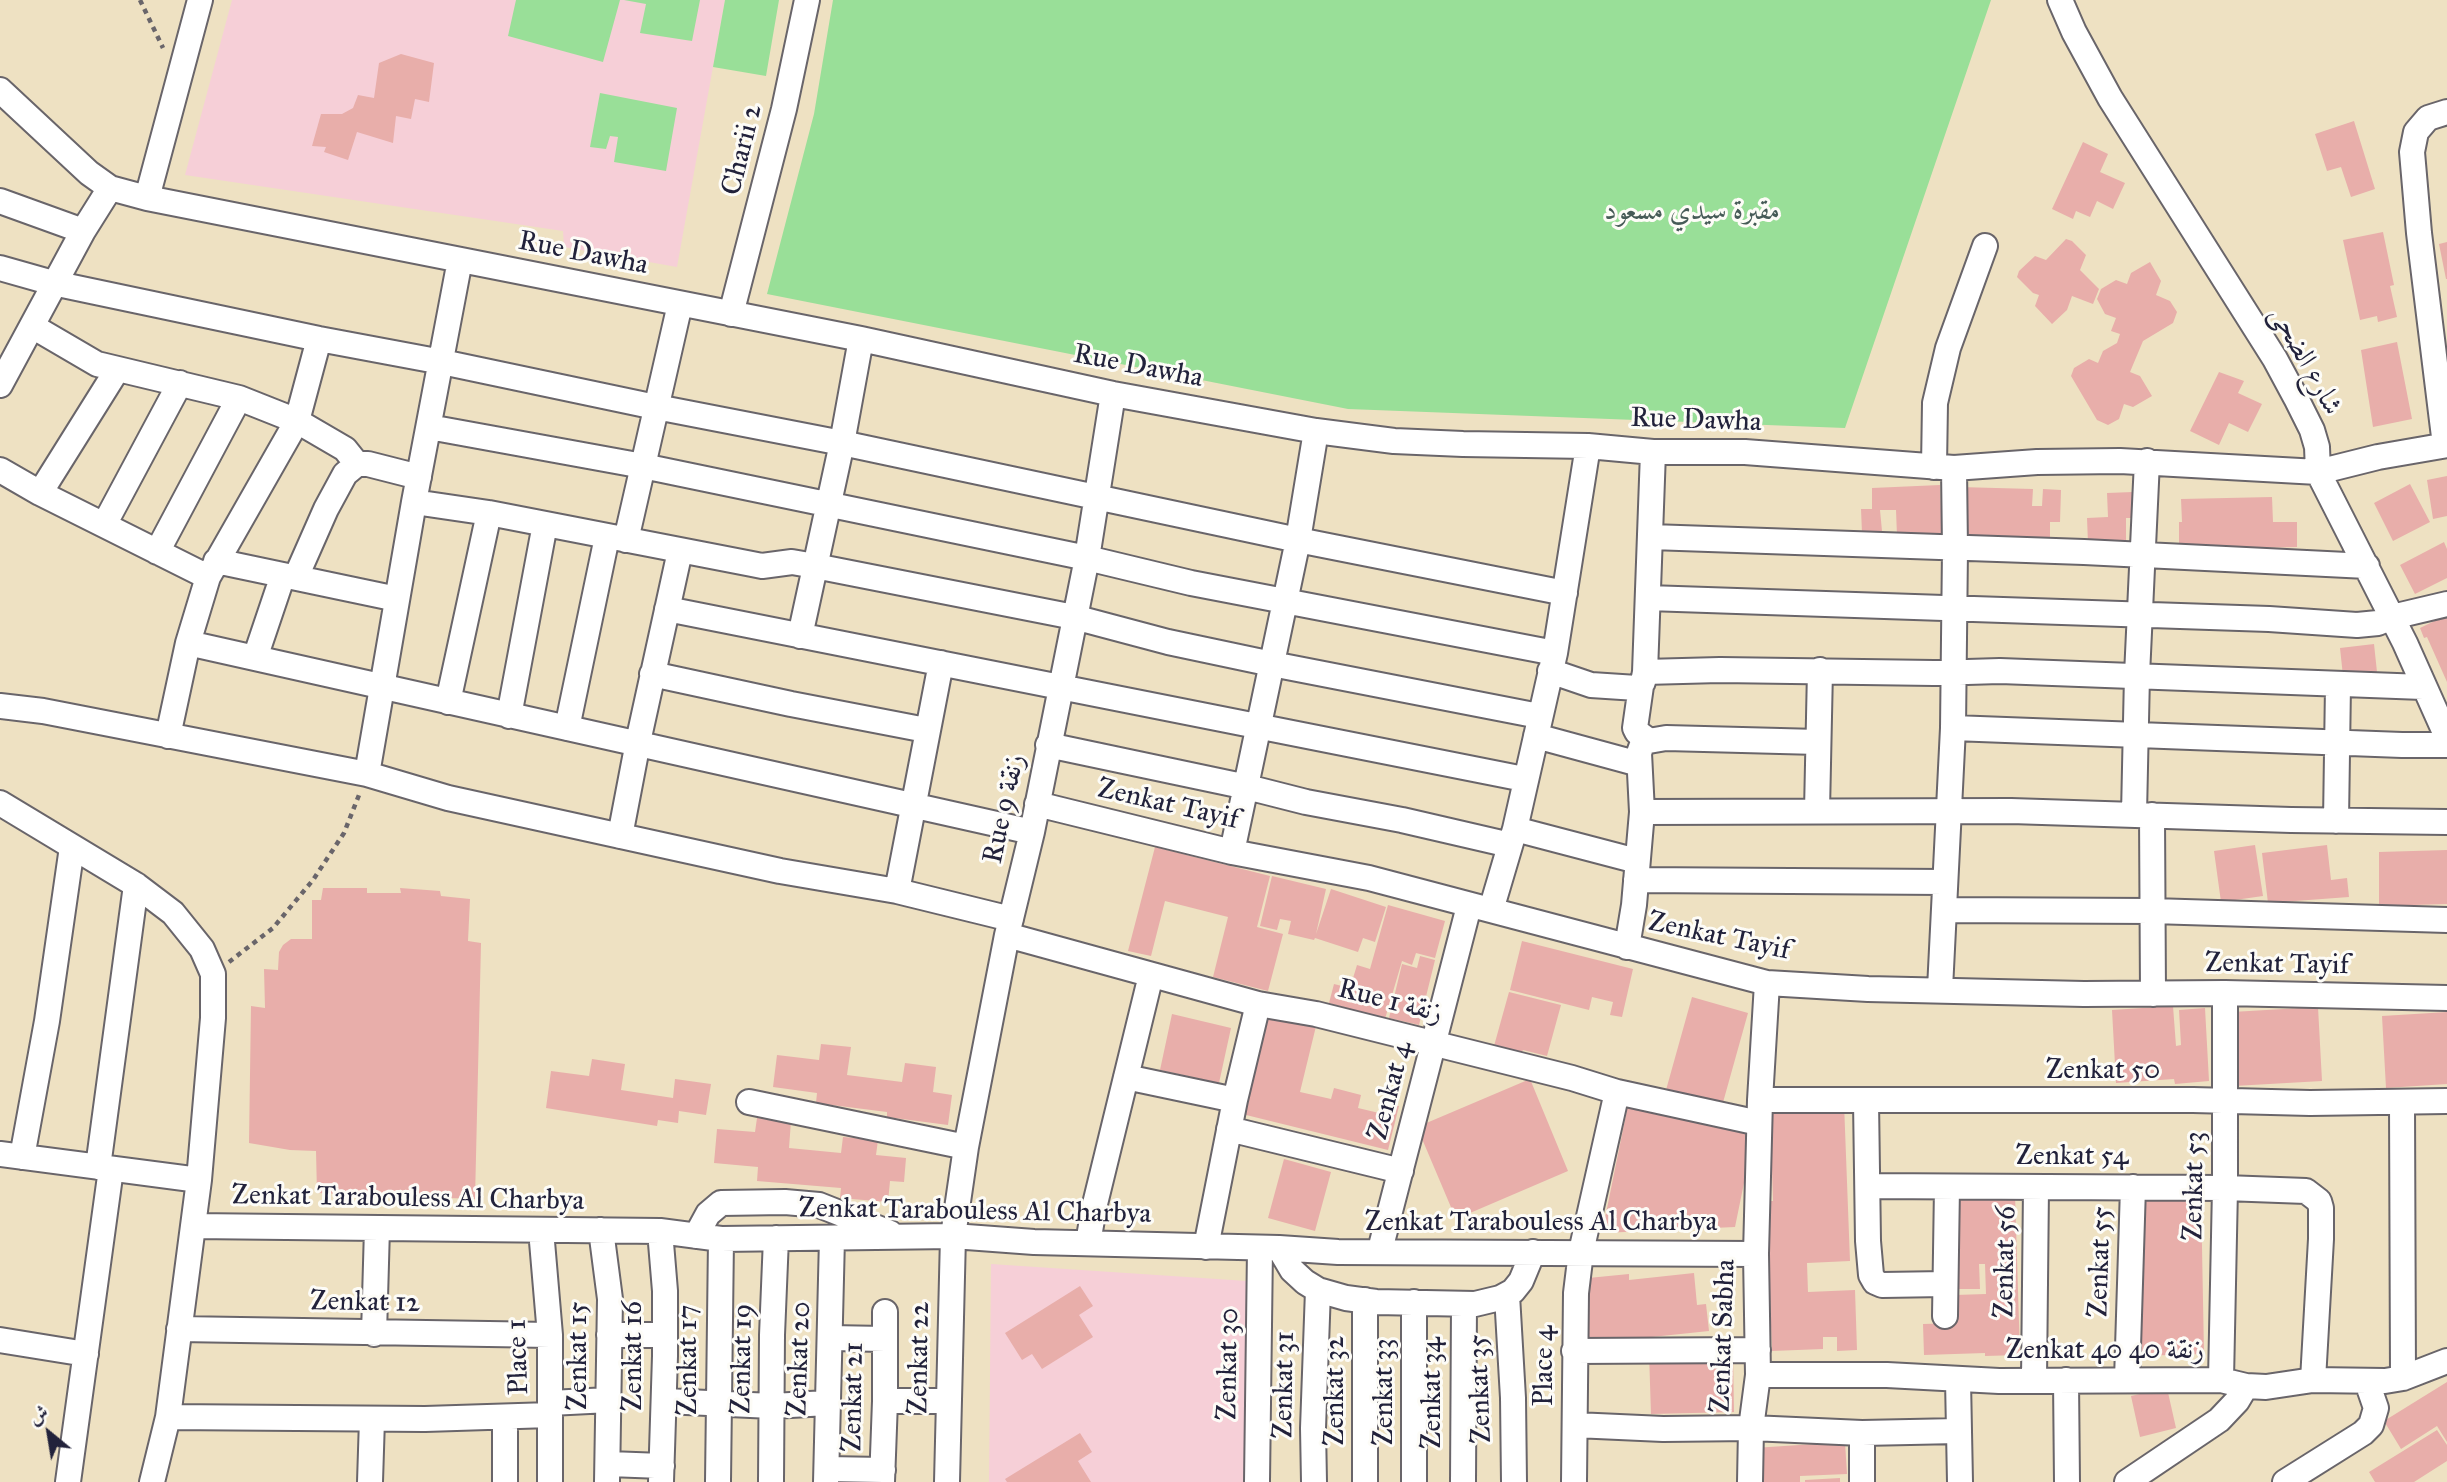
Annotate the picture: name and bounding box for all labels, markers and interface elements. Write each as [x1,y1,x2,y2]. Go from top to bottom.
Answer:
street label: Charii 2 [716,101,770,199]
park label: مقبرة سيدي مسعود [1604,195,1780,229]
street label: Rue Dawha [515,225,651,283]
street label: شارع الضحى [2261,301,2349,421]
street label: Rue Dawha [1070,338,1206,396]
street label: Rue Dawha [1630,402,1762,440]
street label: Rue 9 زنقة [977,751,1033,867]
street label: Zenkat Tayif [1094,772,1242,838]
street label: Zenkat Tayif [1645,906,1793,968]
street label: Zenkat Tayif [2205,947,2349,983]
street label: Rue 1 زنقة [1334,973,1446,1031]
street label: Zenkat 4 [1362,1038,1420,1144]
street label: Zenkat 50 [2046,1054,2160,1088]
street label: Zenkat 53 [2177,1131,2213,1241]
street label: Zenkat 54 [2016,1140,2128,1174]
street label: Zenkat Tarabouless Al Charbya [231,1179,585,1219]
street label: Zenkat Tarabouless Al Charbya [798,1192,1152,1232]
street label: Zenkat Tarabouless Al Charbya [1365,1206,1717,1240]
street label: Zenkat 56 [1988,1206,2024,1318]
street label: Zenkat 55 [2082,1206,2120,1318]
street label: Zenkat Sabha [1705,1259,1743,1413]
street label: Zenkat 12 [310,1285,420,1321]
street label: Zenkat 16 [617,1301,651,1411]
street label: Zenkat 20 [781,1301,819,1417]
street label: Zenkat 22 [902,1301,938,1415]
street label: Zenkat 15 [562,1302,596,1410]
street label: Zenkat 19 [725,1303,761,1415]
street label: Zenkat 17 [672,1304,706,1416]
street label: Zenkat 30 [1211,1307,1247,1421]
street label: Place 1 [501,1318,537,1396]
street label: Place 4 [1528,1326,1562,1406]
street label: Zenkat 31 [1267,1331,1303,1439]
street label: Zenkat 35 [1462,1334,1500,1444]
street label: Zenkat 40 زنقة 40 [2006,1334,2204,1368]
street label: Zenkat 32 [1319,1336,1353,1446]
street label: Zenkat 34 [1416,1337,1450,1449]
street label: Zenkat 33 [1368,1338,1402,1446]
street label: Zenkat 21 [836,1342,872,1452]
north arrow [14,1398,84,1468]
text: ش [24,1400,52,1429]

